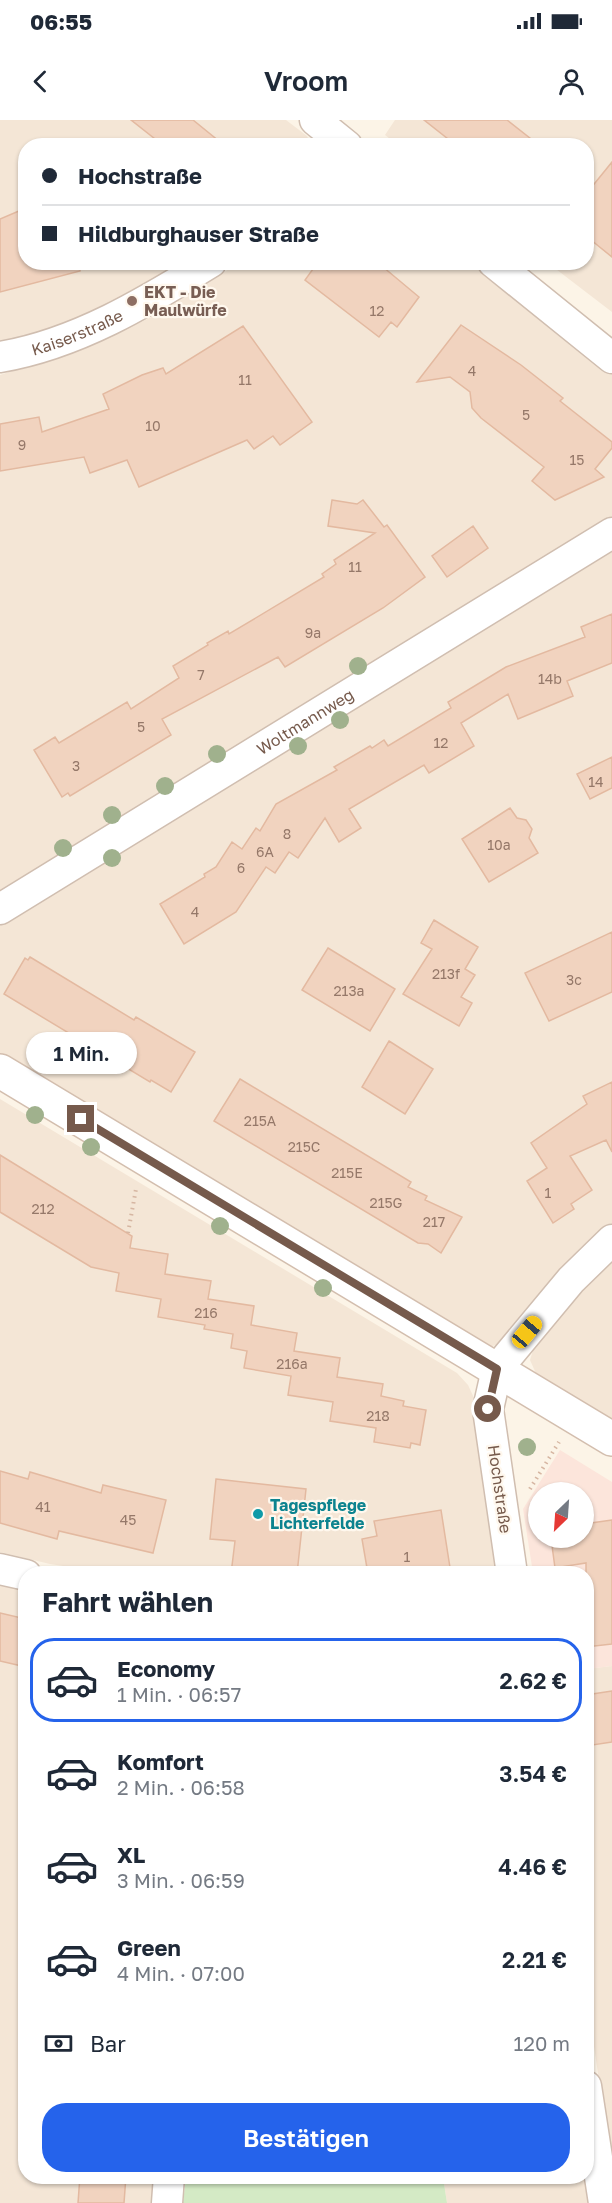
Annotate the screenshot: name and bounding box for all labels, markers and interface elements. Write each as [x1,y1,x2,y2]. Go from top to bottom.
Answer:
text: 06:55 [30,8,92,35]
icon: back [24,65,57,98]
text: Vroom [264,65,348,97]
icon: person [555,65,588,98]
text: Hochstraße [78,162,202,189]
text: Hildburghauser Straße [78,220,319,247]
place label: EKT - Die Maulwürfe [144,282,227,320]
marker: EKT - Die Maulwürfe [125,294,139,308]
house number: 12 [370,302,384,319]
street label: Kaiserstraße [29,305,126,360]
house number: 4 [468,362,476,379]
house number: 11 [238,371,252,388]
house number: 5 [522,406,530,423]
house number: 10 [145,417,161,434]
house number: 9 [18,436,26,453]
house number: 15 [570,451,584,468]
house number: 11 [348,558,362,575]
house number: 9a [305,624,321,641]
house number: 7 [197,666,205,683]
house number: 14b [538,670,562,687]
street label: Woltmannweg [253,684,357,759]
house number: 5 [137,718,145,735]
house number: 12 [434,734,448,751]
house number: 3 [72,757,80,774]
house number: 14 [588,773,604,790]
house number: 8 [283,825,291,842]
house number: 10a [487,836,511,853]
house number: 6A [256,843,275,860]
house number: 6 [237,859,245,876]
house number: 4 [191,903,199,920]
house number: 213f [432,965,460,982]
house number: 3c [566,971,582,988]
house number: 213a [333,982,365,999]
callout: 1 Min. [26,1032,136,1074]
text: 1 Min. [53,1041,110,1065]
route end [67,1105,94,1132]
house number: 215A [244,1112,277,1129]
house number: 215C [288,1138,320,1155]
house number: 215E [331,1164,363,1181]
house number: 1 [545,1184,552,1201]
house number: 215G [370,1194,403,1211]
house number: 212 [31,1200,55,1217]
house number: 217 [423,1213,445,1230]
house number: 216 [194,1304,218,1321]
car [509,1312,545,1352]
house number: 216a [276,1355,308,1372]
route start [474,1395,501,1422]
house number: 218 [366,1407,390,1424]
street label: Hochstraße [484,1444,516,1534]
north arrow [528,1482,594,1548]
map controls [528,1482,594,1548]
place label: Tagespflege Lichterfelde [270,1495,366,1533]
house number: 41 [35,1498,51,1515]
marker: Tagespflege Lichterfelde [251,1507,265,1521]
house number: 45 [120,1511,136,1528]
house number: 1 [404,1548,411,1565]
text: Fahrt wählen [42,1586,213,1618]
icon: car [45,1653,99,1707]
text: Economy [117,1655,215,1682]
text: 2.62 € [499,1667,567,1694]
text: 1 Min. · 06:57 [117,1682,241,1706]
icon: car [45,1746,99,1800]
text: Komfort [117,1748,204,1775]
text: 3.54 € [499,1760,567,1787]
text: 2 Min. · 06:58 [117,1775,245,1799]
icon: car [45,1839,99,1893]
text: XL [117,1841,145,1868]
text: 4.46 € [498,1853,567,1880]
text: 3 Min. · 06:59 [117,1868,245,1892]
icon: car [45,1932,99,1986]
text: Green [117,1934,181,1961]
text: 2.21 € [502,1946,567,1973]
text: 4 Min. · 07:00 [117,1961,245,1985]
icon: cash [42,2027,75,2060]
text: Bar [90,2030,126,2057]
text: 120 m [514,2031,570,2055]
button: Bestätigen [42,2103,570,2172]

